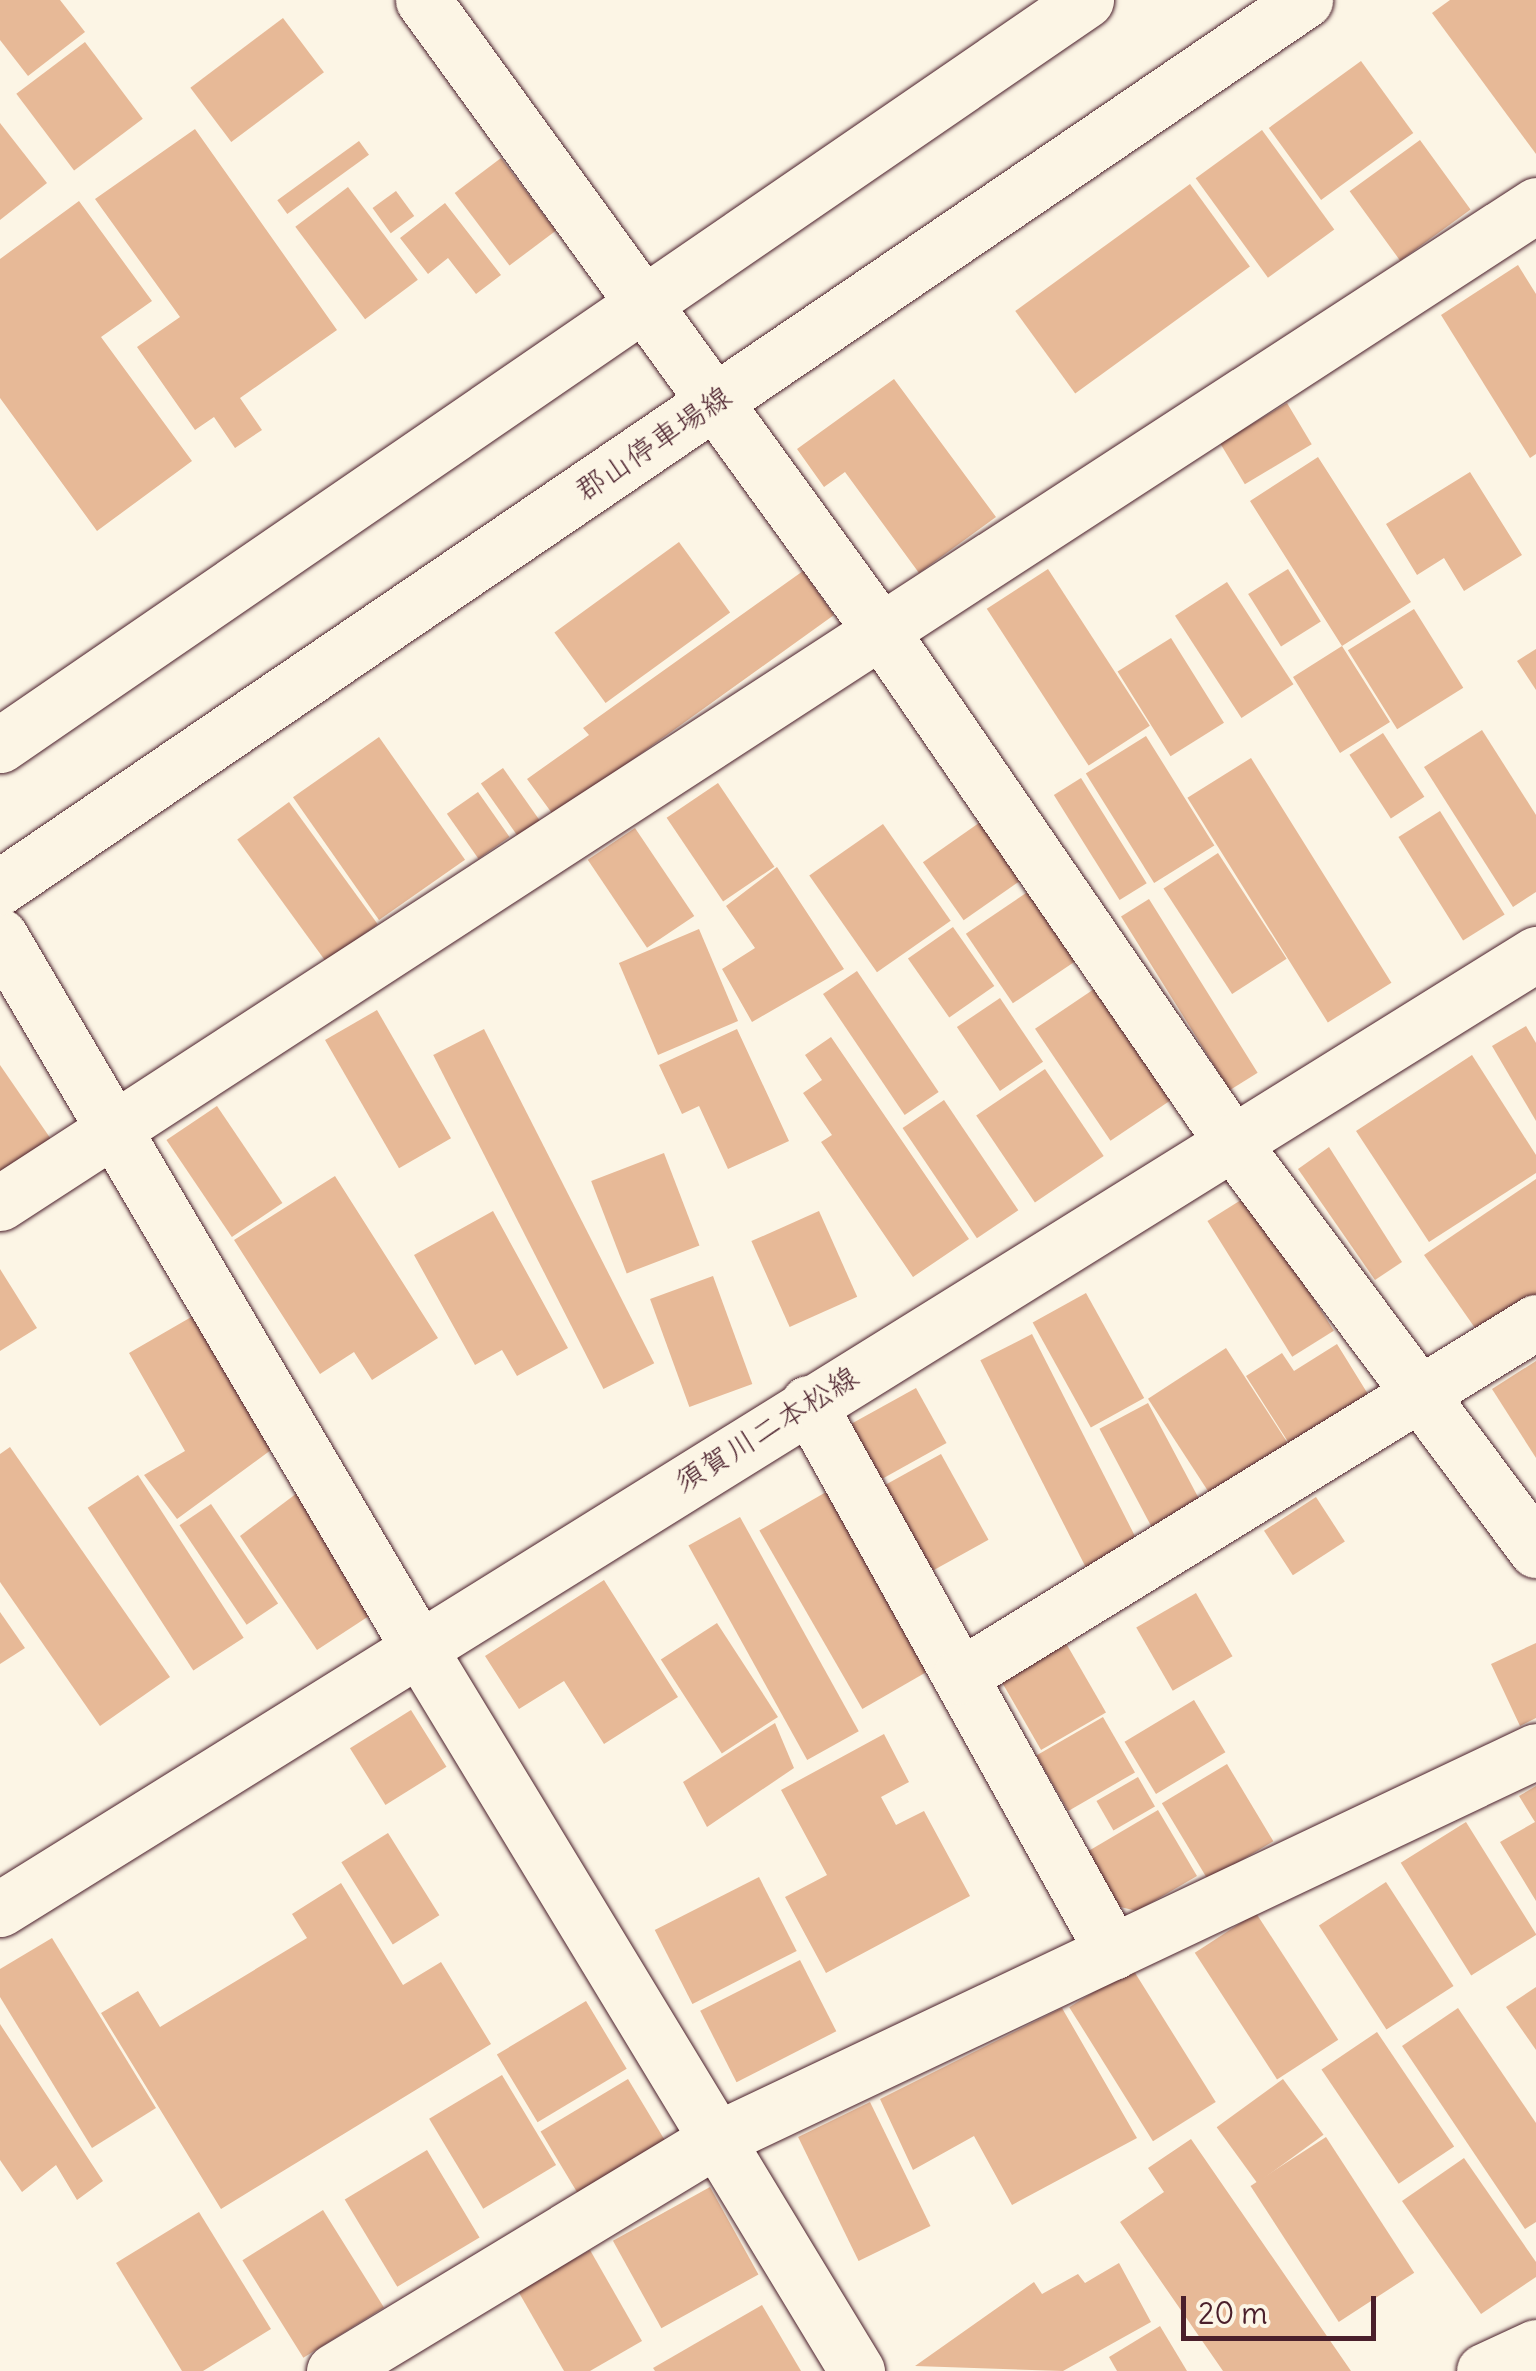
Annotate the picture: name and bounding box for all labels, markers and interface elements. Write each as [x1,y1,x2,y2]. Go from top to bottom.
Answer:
street label: 郡山停車場線 [568,378,738,508]
street label: 須賀川二本松線 [667,1358,865,1500]
scale bar [1186,2276,1381,2338]
text: 20 m [1198,2294,1268,2332]

